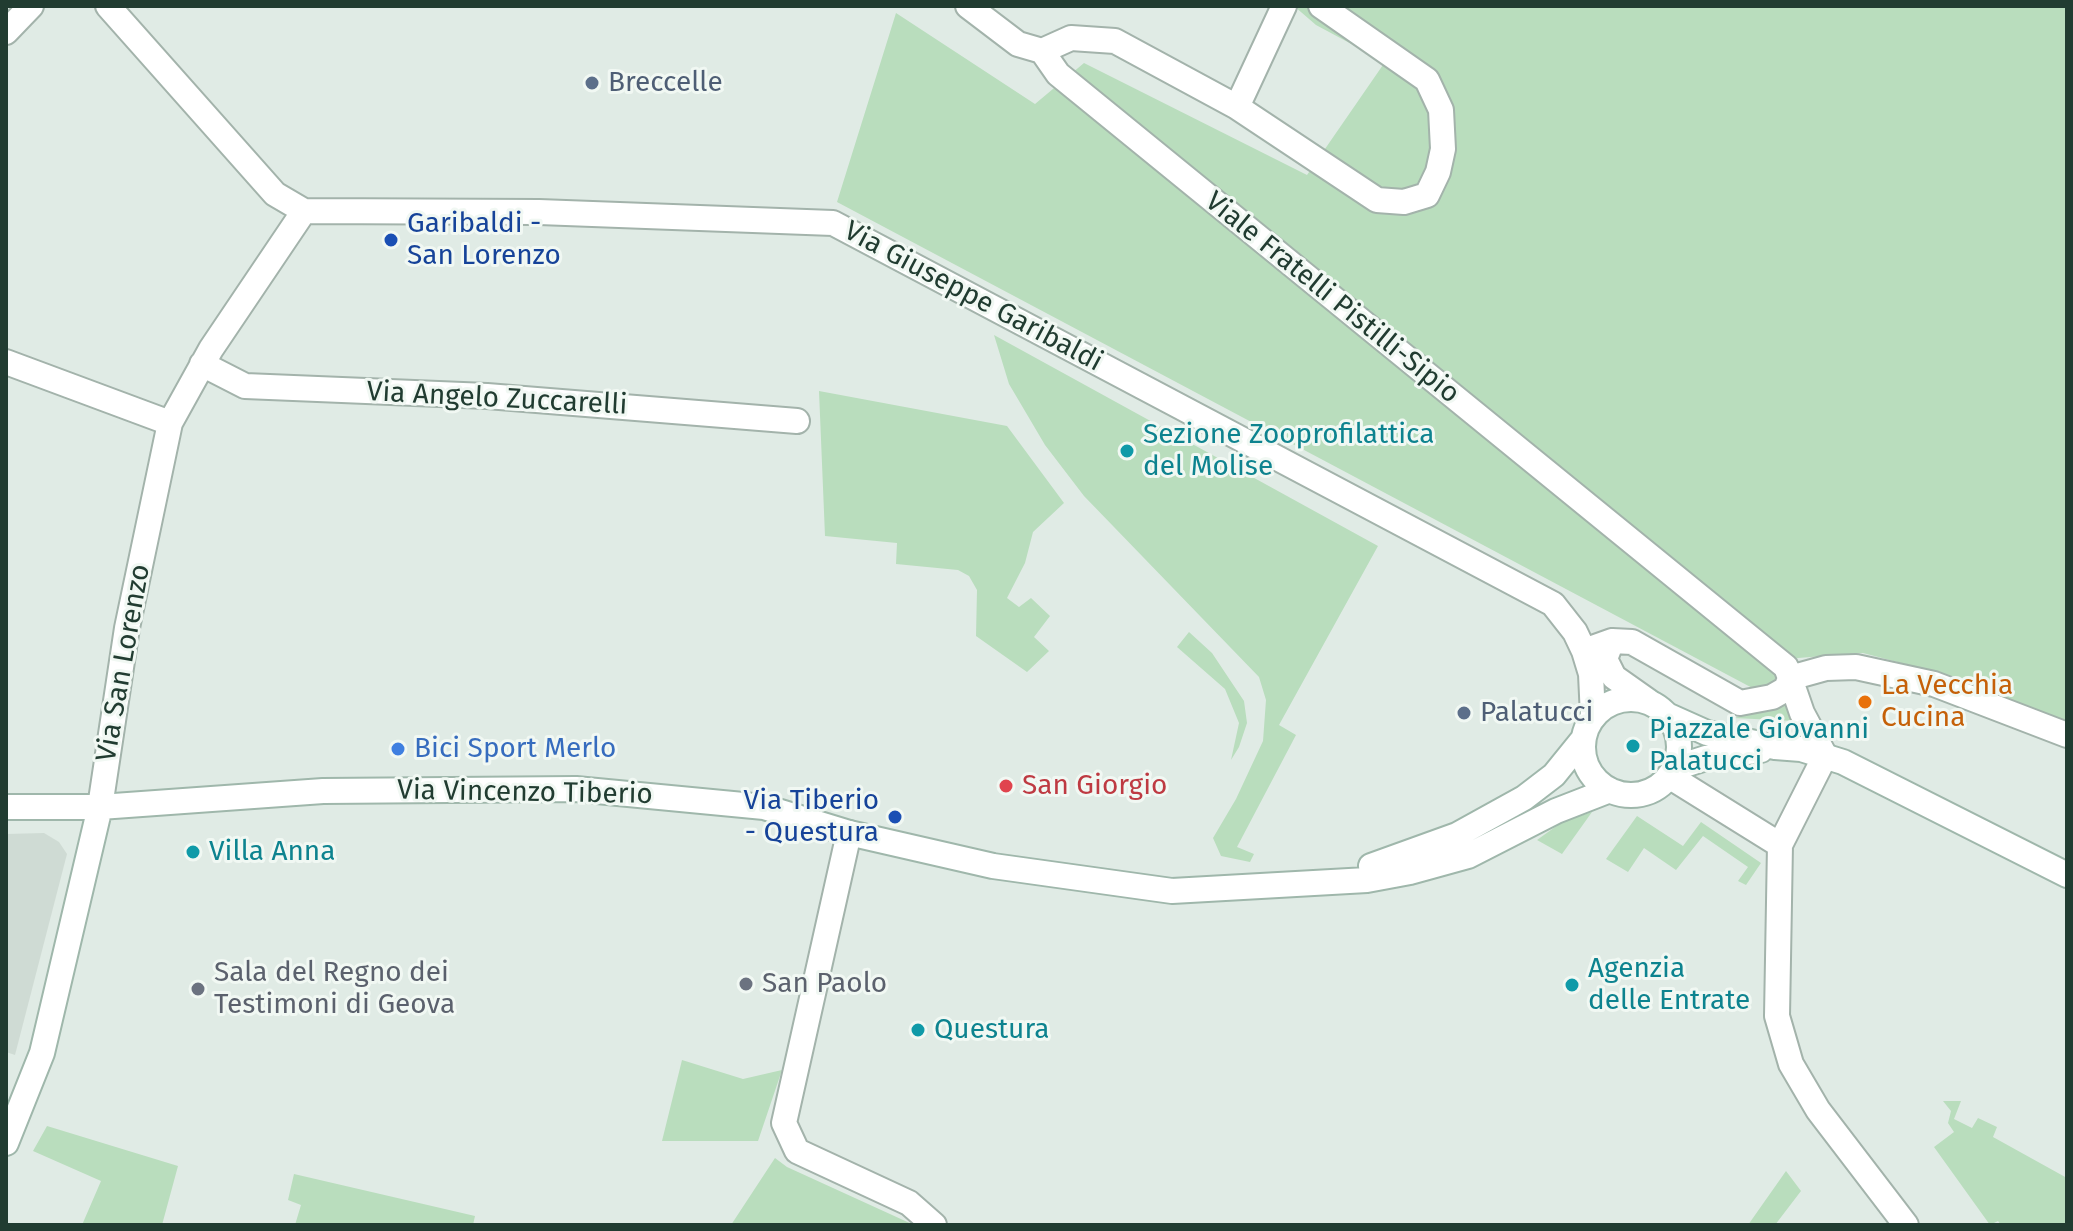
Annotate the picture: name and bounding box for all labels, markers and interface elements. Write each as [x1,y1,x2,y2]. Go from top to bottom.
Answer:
place label: Breccelle [608,66,723,100]
marker: Breccelle [583,74,601,92]
street label: Viale Fratelli Pistilli-Sipio [1198,185,1466,411]
place label: Garibaldi - San Lorenzo [407,207,561,273]
street label: Via Giuseppe Garibaldi [838,215,1108,379]
marker: Garibaldi - San Lorenzo [382,231,400,249]
street label: Via Angelo Zuccarelli [366,375,628,423]
place label: Sezione Zooprofilattica del Molise [1143,418,1434,484]
marker: Sezione Zooprofilattica del Molise [1118,442,1136,460]
street label: Via San Lorenzo [90,562,158,764]
place label: La Vecchia Cucina [1881,669,2013,735]
marker: La Vecchia Cucina [1856,693,1874,711]
place label: Palatucci [1480,696,1593,730]
marker: Palatucci [1455,704,1473,722]
place label: Piazzale Giovanni Palatucci [1649,713,1869,779]
place label: Bici Sport Merlo [414,732,616,766]
marker: Piazzale Giovanni Palatucci [1624,737,1642,755]
marker: Bici Sport Merlo [389,740,407,758]
place label: San Giorgio [1022,769,1167,803]
street label: Via Vincenzo Tiberio [397,774,653,812]
marker: San Giorgio [997,777,1015,795]
place label: Via Tiberio - Questura [744,784,879,850]
marker: Via Tiberio - Questura [886,808,904,826]
place label: Villa Anna [209,835,335,869]
marker: Villa Anna [184,843,202,861]
place label: Agenzia delle Entrate [1588,952,1750,1018]
place label: Sala del Regno dei Testimoni di Geova [214,956,455,1022]
place label: San Paolo [762,967,887,1001]
marker: San Paolo [737,975,755,993]
marker: Agenzia delle Entrate [1563,976,1581,994]
marker: Sala del Regno dei Testimoni di Geova [189,980,207,998]
place label: Questura [934,1013,1049,1047]
marker: Questura [909,1021,927,1039]

